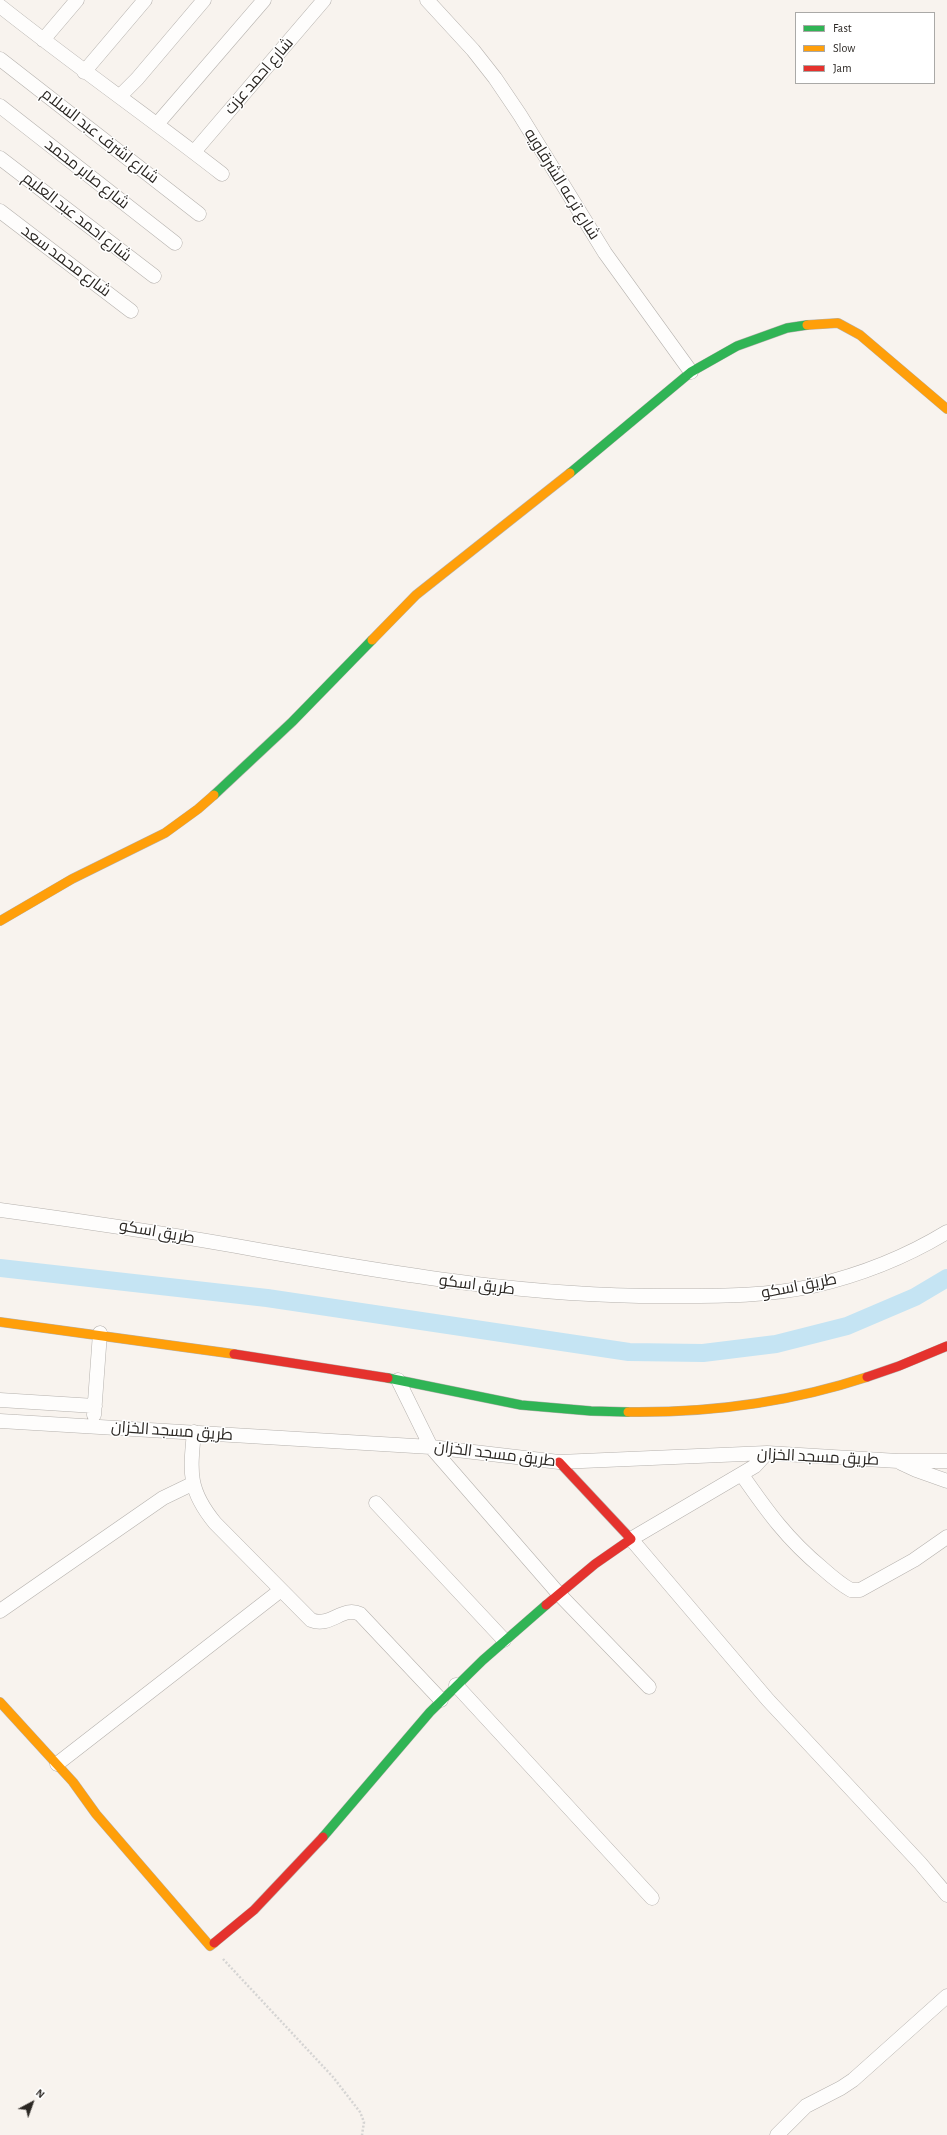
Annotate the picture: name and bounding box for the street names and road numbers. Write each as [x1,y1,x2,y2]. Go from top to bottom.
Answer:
street label: شارع احمد عزت [220,34,298,118]
street label: شارع اشرف عبد السلام [38,84,162,188]
street label: شارع ترعه الشرقاويه [520,125,604,243]
street label: شارع صابر محمد [41,135,133,213]
street label: شارع احمد عبد العليم [19,168,135,266]
street label: شارع محمد سعد [17,221,115,301]
street label: طريق اسكو [118,1216,196,1248]
street label: طريق اسكو [760,1269,838,1303]
street label: طريق اسكو [438,1271,516,1299]
street label: طريق مسجد الخزان [110,1417,234,1445]
street label: طريق مسجد الخزان [433,1437,557,1471]
street label: طريق مسجد الخزان [756,1444,880,1470]

